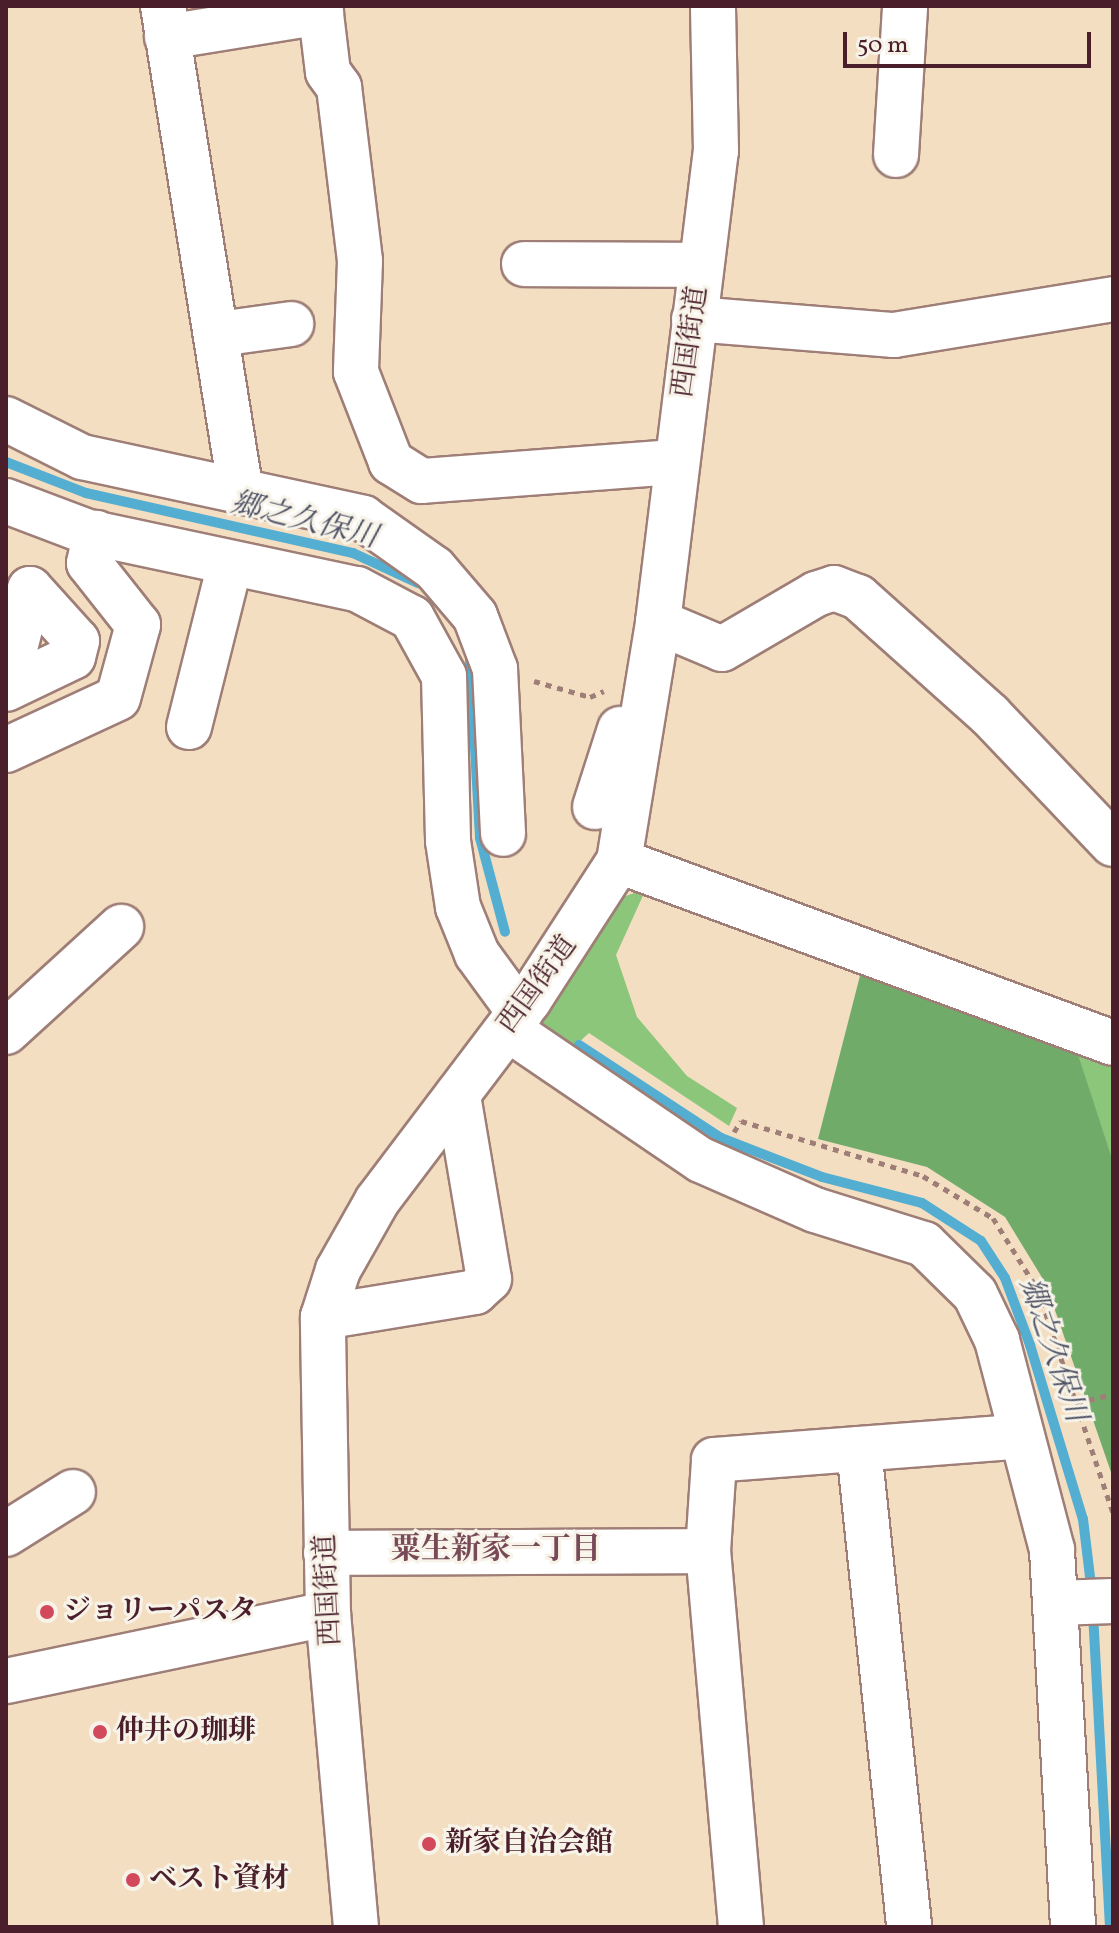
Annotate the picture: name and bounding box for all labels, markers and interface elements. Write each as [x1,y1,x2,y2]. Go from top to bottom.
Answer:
scale bar [847,16,1095,66]
text: 50 m [857,29,909,63]
street label: 西国街道 [667,284,715,400]
water label: 郷之久保川 [227,485,381,557]
street label: 西国街道 [491,930,585,1040]
water label: 郷之久保川 [1011,1273,1093,1427]
district label: 粟生新家一丁目 [391,1532,601,1568]
street label: 西国街道 [309,1533,349,1647]
place label: ジョリーパスタ [63,1595,259,1629]
marker: ジョリーパスタ [38,1603,56,1621]
place label: 仲井の珈琲 [116,1715,256,1749]
marker: 仲井の珈琲 [91,1723,109,1741]
place label: 新家自治会館 [445,1827,613,1861]
marker: 新家自治会館 [420,1835,438,1853]
place label: ベスト資材 [149,1863,289,1897]
marker: ベスト資材 [124,1871,142,1889]

